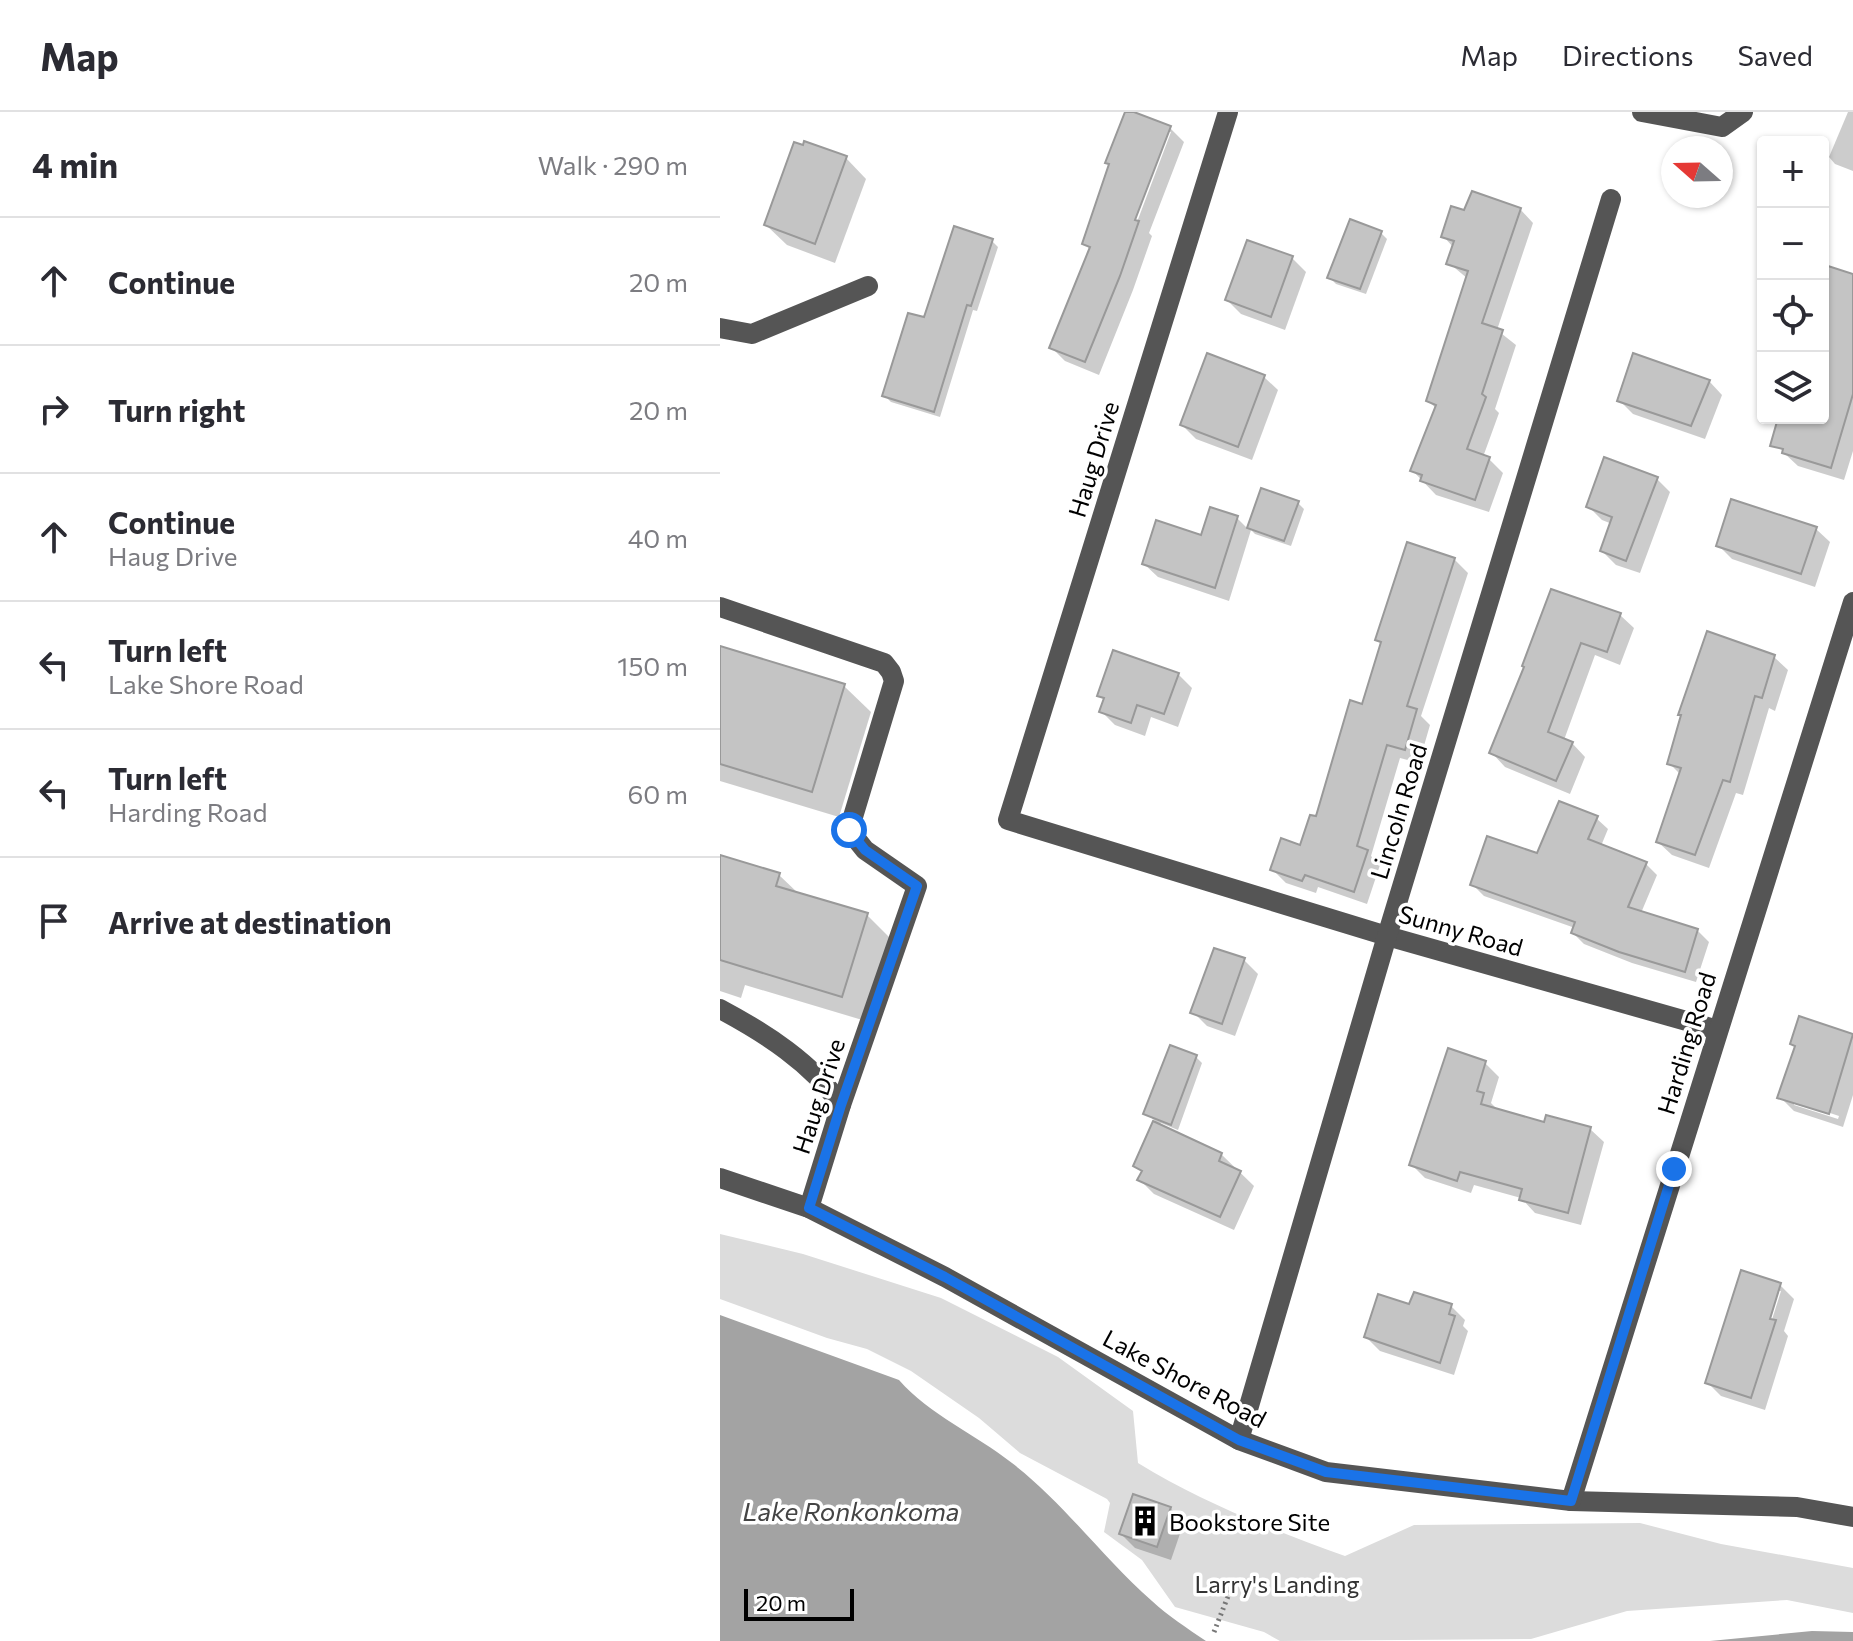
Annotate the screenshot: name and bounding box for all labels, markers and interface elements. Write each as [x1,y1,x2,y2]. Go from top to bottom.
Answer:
text: Map [40,32,119,79]
text: Map [1460,38,1518,72]
text: Directions [1562,38,1693,72]
text: Saved [1737,38,1813,72]
north arrow [1661,136,1733,208]
map controls [1757,136,1829,424]
button: + [1757,136,1829,208]
text: 4 min [32,143,118,185]
text: Walk · 290 m [538,149,688,180]
button: − [1757,208,1829,280]
icon: ahead [32,259,76,303]
text: Continue [108,263,235,300]
text: 20 m [629,266,688,297]
button: locate [1757,280,1829,352]
button: layers [1757,352,1829,424]
icon: right [32,387,76,431]
text: Turn right [108,391,245,428]
text: 20 m [629,394,688,425]
street label: Haug Drive [1062,398,1124,520]
text: Continue [108,503,235,540]
icon: ahead [32,515,76,559]
text: 40 m [628,522,688,553]
text: Haug Drive [108,540,238,571]
text: Turn left [108,631,227,668]
icon: left [32,643,76,687]
text: 150 m [617,650,688,681]
text: Lake Shore Road [108,668,304,699]
street label: Lincoln Road [1364,740,1432,882]
text: Turn left [108,759,227,796]
icon: left [32,771,76,815]
text: 60 m [628,778,688,809]
text: Harding Road [108,796,267,827]
route start [831,812,867,848]
street label: Sunny Road [1396,898,1526,962]
icon: arrive [32,899,76,943]
text: Arrive at destination [108,903,392,940]
street label: Harding Road [1651,968,1721,1118]
street label: Haug Drive [786,1035,850,1157]
route end [1656,1151,1692,1187]
street label: Lake Shore Road [1098,1323,1272,1433]
water label: Lake Ronkonkoma [743,1495,959,1526]
building icon: Bookstore Site [1128,1504,1162,1538]
place label: Bookstore Site [1169,1507,1330,1536]
park label: Larry's Landing [1194,1569,1360,1598]
scale bar [744,1585,854,1621]
text: 20 m [756,1589,806,1616]

